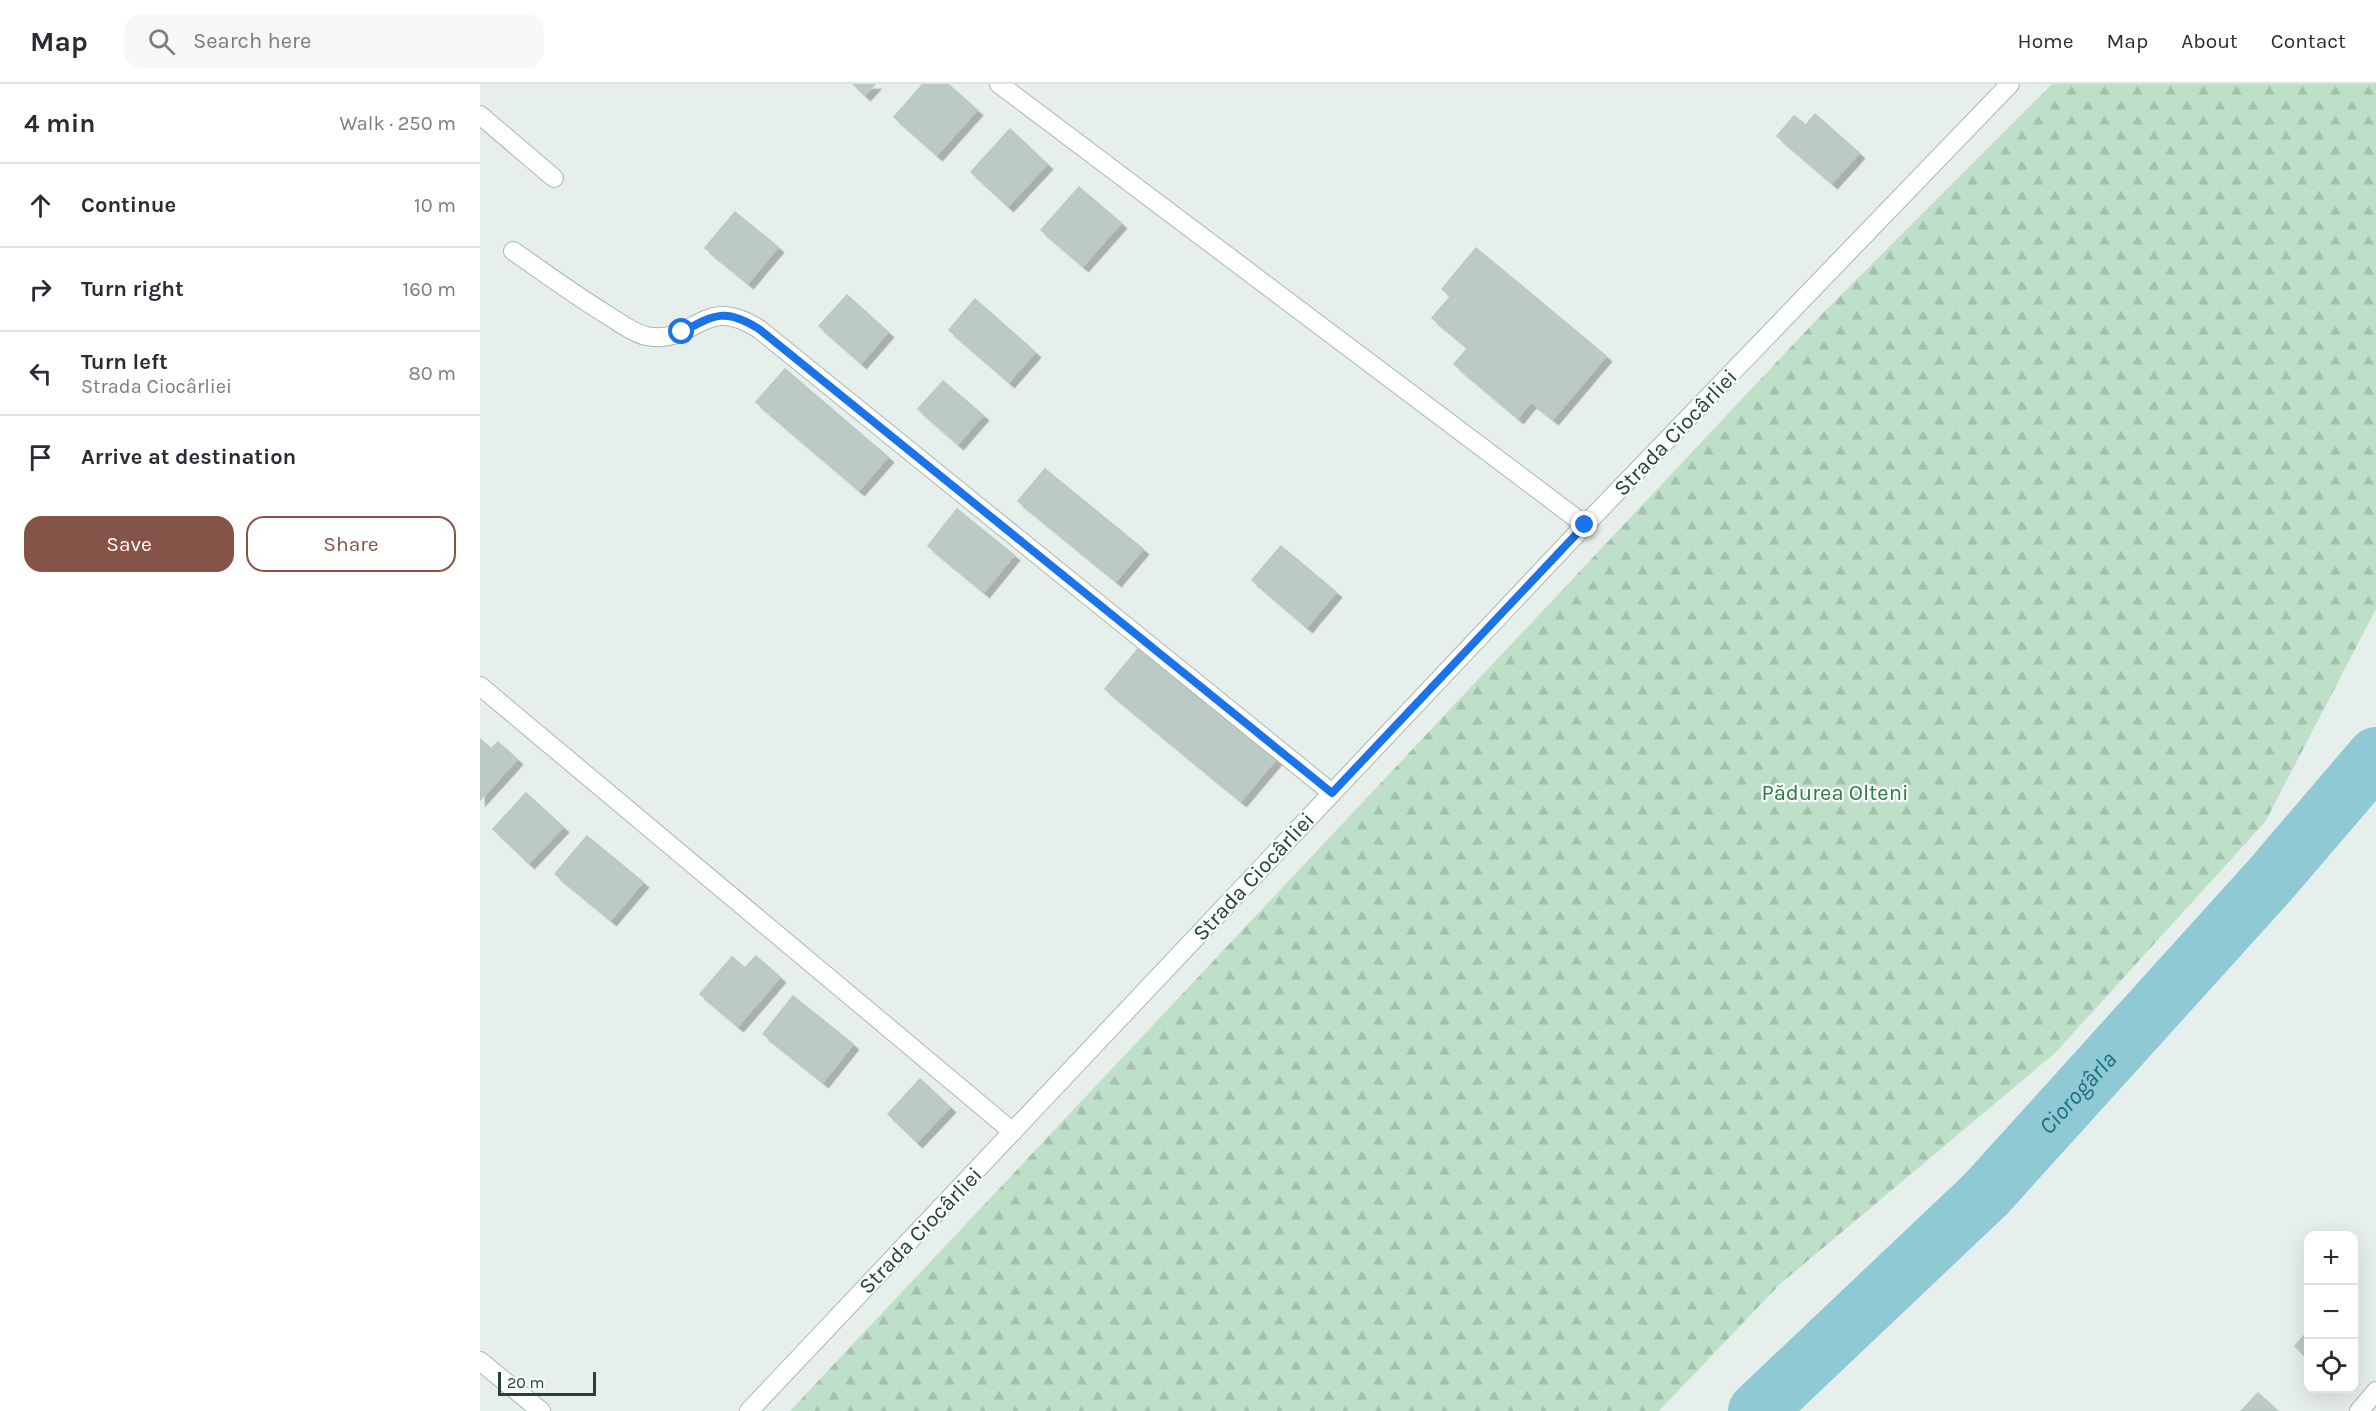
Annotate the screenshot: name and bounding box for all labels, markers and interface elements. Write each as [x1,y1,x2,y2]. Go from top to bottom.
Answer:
search box [124,14,544,68]
text: Map [30,25,88,58]
icon: search [145,25,178,58]
text: Search here [193,28,311,54]
text: Home [2018,29,2074,53]
text: Map [2107,29,2148,53]
text: About [2181,29,2238,53]
text: Contact [2271,29,2346,53]
text: 4 min [24,108,95,139]
text: Walk · 250 m [340,112,456,135]
icon: ahead [24,189,57,222]
text: Continue [81,192,176,218]
text: 10 m [414,194,456,217]
icon: right [24,273,57,306]
text: Turn right [81,276,184,302]
text: 160 m [403,278,456,301]
route start [668,318,694,344]
text: Turn left [81,349,168,375]
icon: left [24,357,57,390]
text: 80 m [408,362,456,385]
street label: Strada Ciocârliei [1609,364,1743,501]
text: Strada Ciocârliei [81,375,232,398]
icon: arrive [24,441,57,474]
text: Arrive at destination [81,444,296,470]
route end [1571,511,1597,537]
button: Save [24,516,234,572]
button: Share [246,516,456,572]
park label: Pădurea Olteni [1762,780,1909,806]
street label: Strada Ciocârliei [1188,807,1320,946]
water label: Ciorogârla [2033,1045,2122,1140]
street label: Strada Ciocârliei [854,1162,988,1299]
map controls [2304,1231,2358,1393]
button: + [2304,1231,2358,1285]
button: − [2304,1285,2358,1339]
button: locate [2304,1339,2358,1393]
scale bar [498,1369,596,1396]
text: 20 m [507,1373,545,1392]

